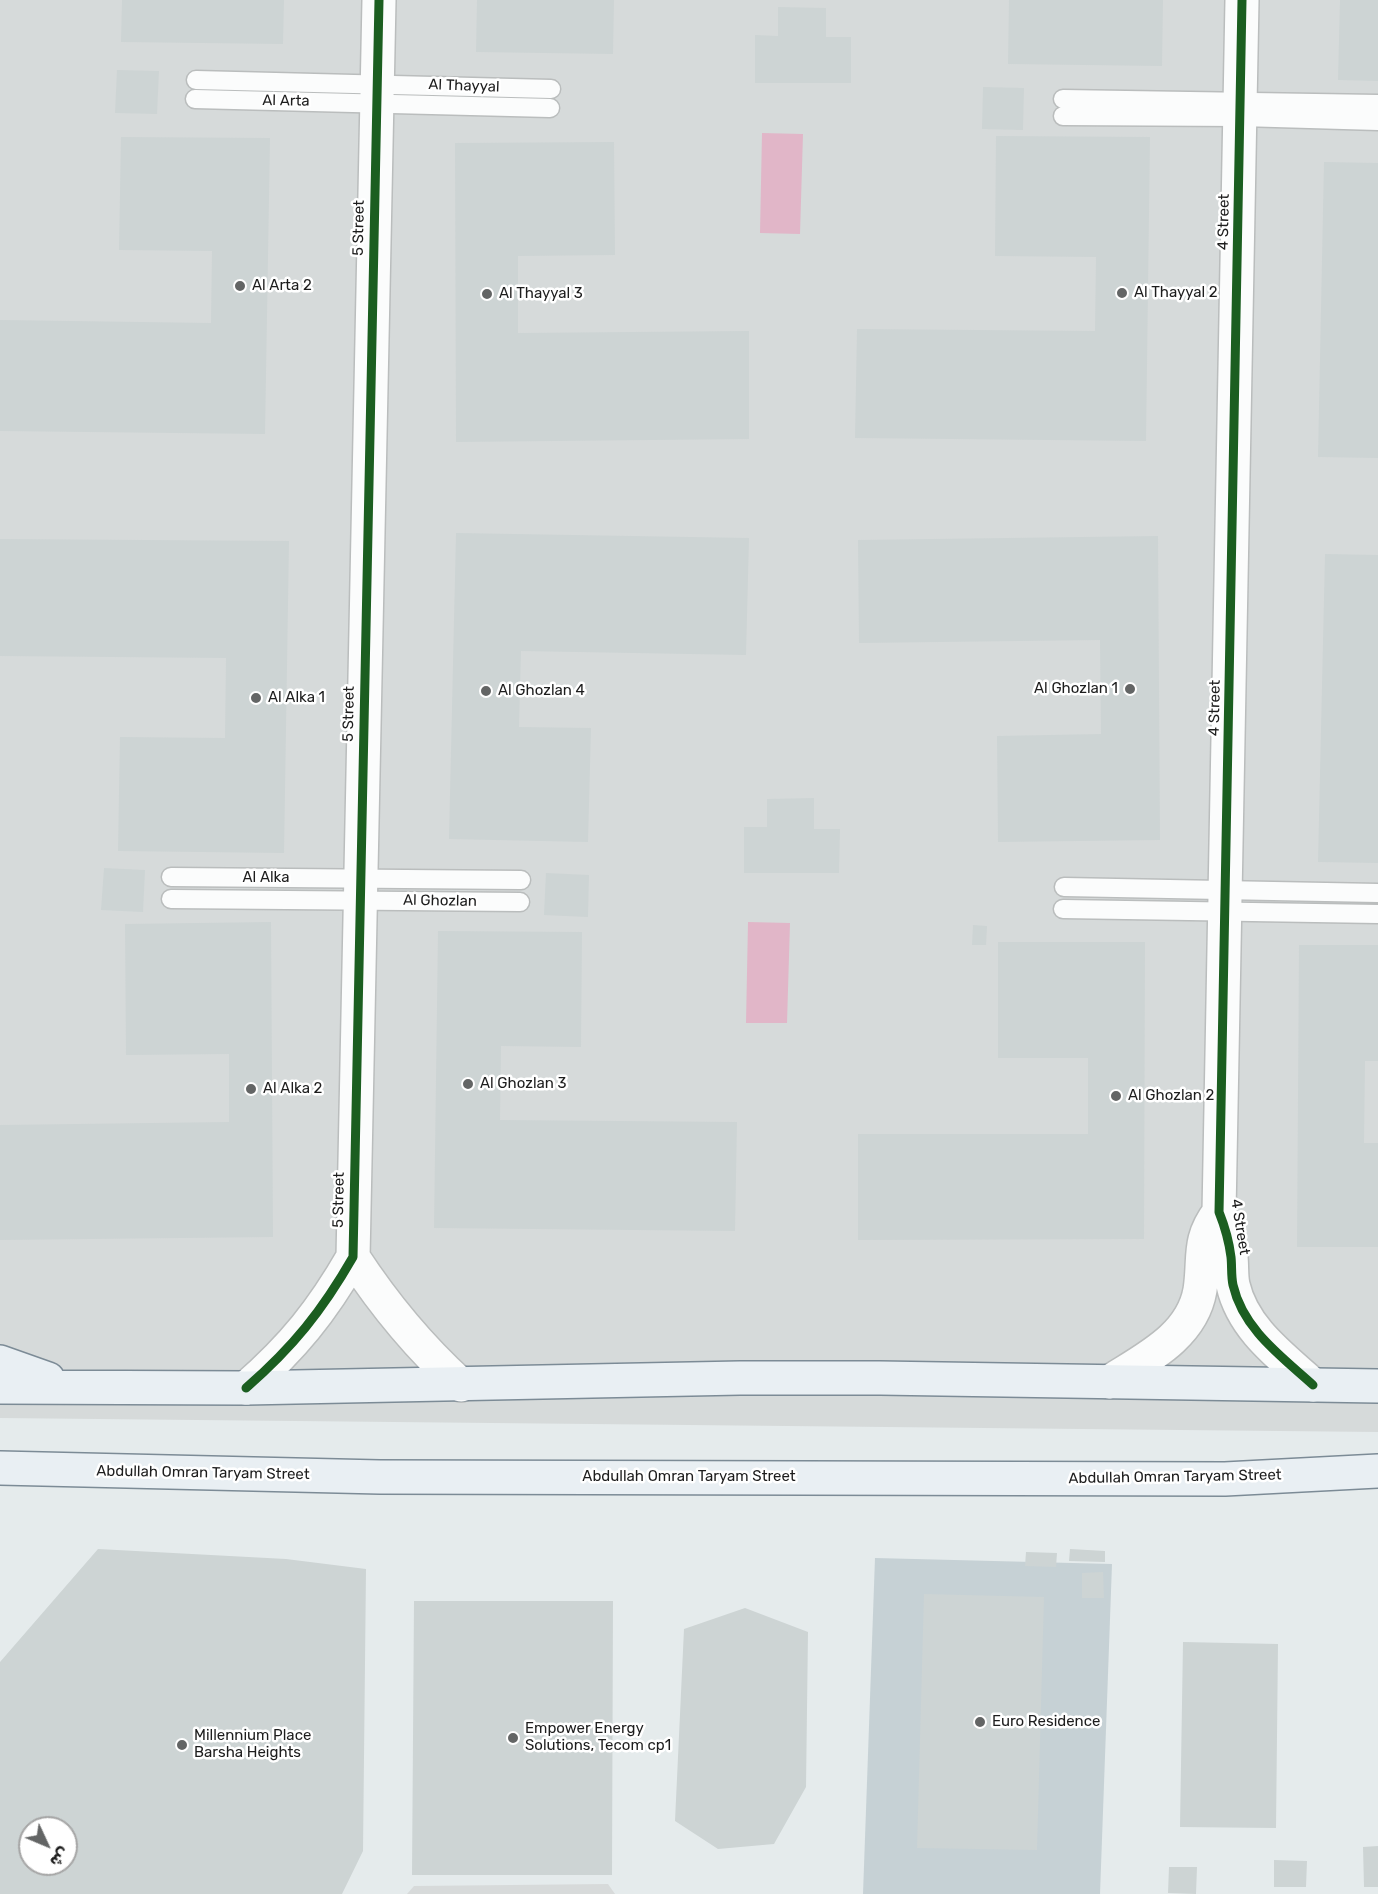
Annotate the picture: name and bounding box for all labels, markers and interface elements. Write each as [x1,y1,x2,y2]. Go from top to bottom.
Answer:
street label: Al Thayyal [428,76,500,96]
street label: Al Arta [262,92,310,110]
street label: 4 Street [1215,194,1233,250]
street label: 5 Street [350,200,368,256]
place label: Al Arta 2 [252,277,312,295]
marker: Al Arta 2 [233,279,247,293]
place label: Al Thayyal 2 [1134,284,1218,302]
place label: Al Thayyal 3 [499,285,583,303]
marker: Al Thayyal 2 [1115,286,1129,300]
marker: Al Thayyal 3 [480,287,494,301]
place label: Al Ghozlan 1 [1034,680,1118,698]
street label: 4 Street [1206,680,1224,736]
place label: Al Ghozlan 4 [498,682,585,700]
marker: Al Ghozlan 1 [1123,682,1137,696]
marker: Al Ghozlan 4 [479,684,493,698]
street label: 5 Street [340,686,358,742]
place label: Al Alka 1 [268,689,325,707]
marker: Al Alka 1 [249,691,263,705]
street label: Al Alka [243,869,289,887]
street label: Al Ghozlan [403,891,477,911]
place label: Al Ghozlan 3 [480,1075,567,1093]
marker: Al Ghozlan 3 [461,1077,475,1091]
place label: Al Alka 2 [263,1080,322,1098]
marker: Al Alka 2 [244,1082,258,1096]
place label: Al Ghozlan 2 [1128,1087,1214,1105]
marker: Al Ghozlan 2 [1109,1089,1123,1103]
street label: 5 Street [330,1172,348,1228]
street label: 4 Street [1227,1198,1253,1256]
street label: Abdullah Omran Taryam Street [96,1462,310,1484]
street label: Abdullah Omran Taryam Street [1068,1466,1282,1488]
street label: Abdullah Omran Taryam Street [582,1468,796,1486]
place label: Euro Residence [992,1713,1100,1731]
marker: Euro Residence [973,1715,987,1729]
place label: Empower Energy Solutions, Tecom cp1 [525,1720,671,1755]
place label: Millennium Place Barsha Heights [194,1727,311,1762]
marker: Empower Energy Solutions, Tecom cp1 [506,1731,520,1745]
marker: Millennium Place Barsha Heights [175,1738,189,1752]
north arrow [18,1816,78,1876]
text: ش [46,1844,74,1871]

